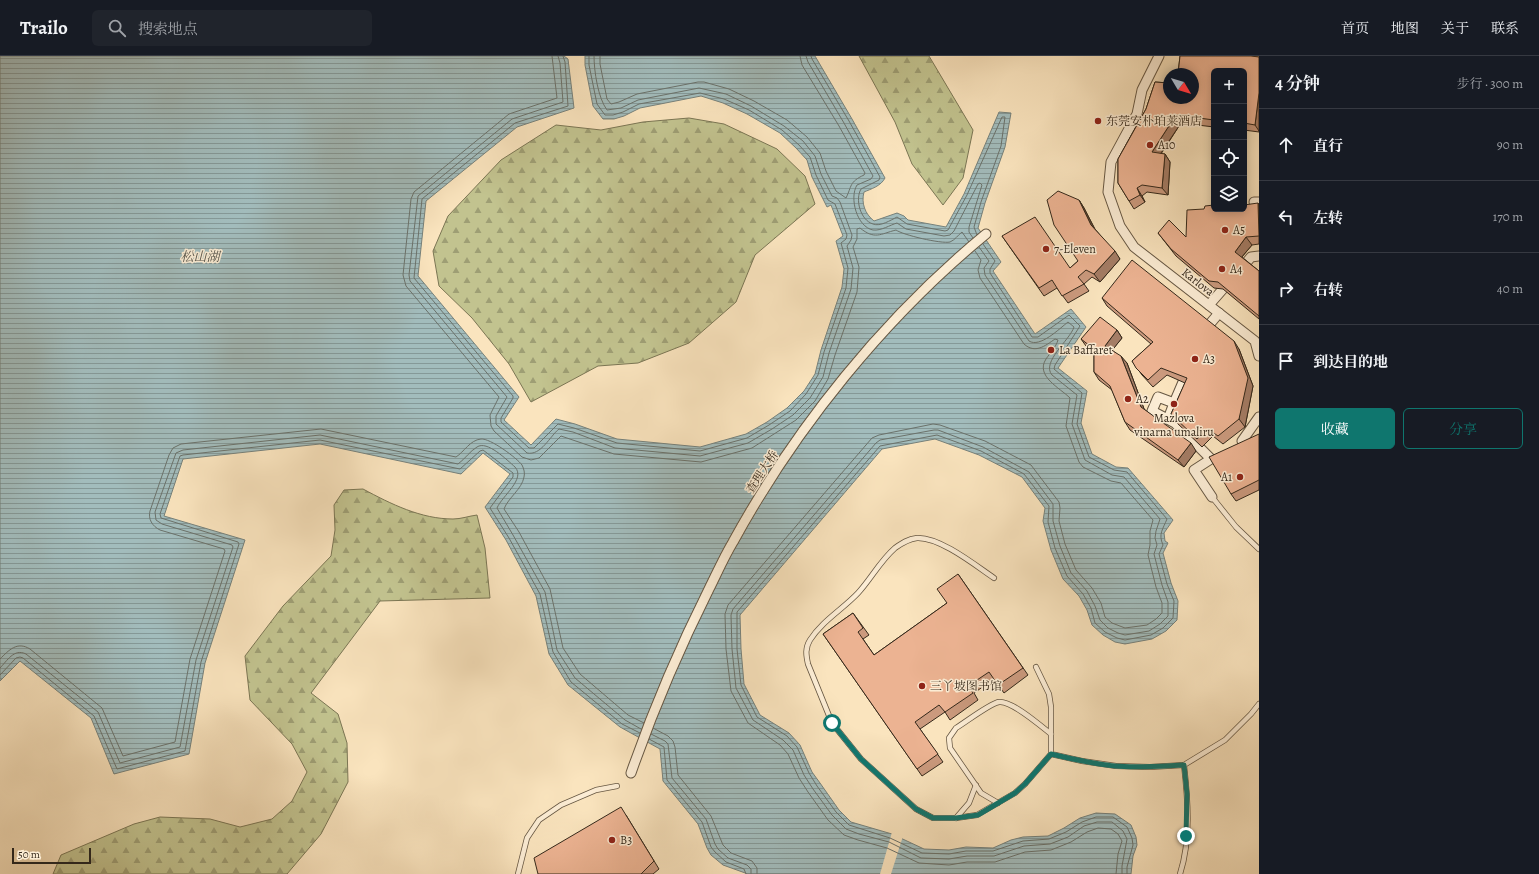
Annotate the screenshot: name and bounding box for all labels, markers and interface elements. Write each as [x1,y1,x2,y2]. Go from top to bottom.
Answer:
search box [92,10,372,46]
text: Trailo [20,15,68,41]
icon: search [106,17,128,39]
text: 搜索地点 [138,19,198,39]
text: 首页 [1341,19,1369,38]
text: 地图 [1391,19,1419,38]
text: 关于 [1441,19,1469,38]
text: 联系 [1491,19,1519,38]
north arrow [1163,68,1199,104]
map controls [1211,68,1247,212]
button: + [1211,68,1247,104]
text: 4 分钟 [1275,72,1320,95]
text: 步行 · 300 m [1457,75,1523,92]
button: − [1211,104,1247,140]
place label: 东莞安朴珀莱酒店 [1106,113,1202,129]
marker: 东莞安朴珀莱酒店 [1093,116,1103,126]
icon: ahead [1275,134,1297,156]
text: 直行 [1313,136,1343,156]
text: 90 m [1497,136,1523,153]
place label: A10 [1157,137,1176,153]
marker: A10 [1145,140,1155,150]
button: locate [1211,140,1247,176]
button: layers [1211,176,1247,212]
icon: left [1275,206,1297,228]
text: 左转 [1313,208,1343,228]
text: 170 m [1493,208,1523,225]
place label: A5 [1232,222,1245,238]
marker: A5 [1220,225,1230,235]
place label: 7-Eleven [1054,241,1096,257]
marker: 7-Eleven [1041,244,1051,254]
water label: 松山湖 [180,248,221,265]
place label: A4 [1229,261,1243,277]
street label: Karlova [1178,264,1218,300]
marker: A4 [1217,264,1227,274]
icon: right [1275,278,1297,300]
text: 右转 [1313,280,1343,300]
text: 40 m [1497,280,1523,297]
place label: La Baffaret [1059,342,1113,358]
marker: La Baffaret [1046,345,1056,355]
icon: arrive [1275,350,1297,372]
place label: A3 [1202,351,1215,367]
text: 到达目的地 [1313,352,1388,372]
marker: A3 [1190,354,1200,364]
place label: A2 [1135,391,1149,407]
marker: A2 [1123,394,1133,404]
marker: Mazlova vinarna umaliru [1169,399,1179,409]
button: 收藏 [1275,408,1395,449]
button: 分享 [1403,408,1523,449]
place label: Mazlova vinarna umaliru [1133,410,1214,440]
street label: 查理大桥 [742,448,782,496]
place label: A1 [1220,469,1232,485]
marker: A1 [1235,472,1245,482]
place label: 三丫坡图书馆 [930,678,1002,694]
marker: 三丫坡图书馆 [917,681,927,691]
route start [823,714,841,732]
route end [1177,827,1195,845]
place label: B3 [620,832,632,848]
marker: B3 [607,835,617,845]
scale bar [12,846,91,865]
text: 50 m [18,847,40,862]

